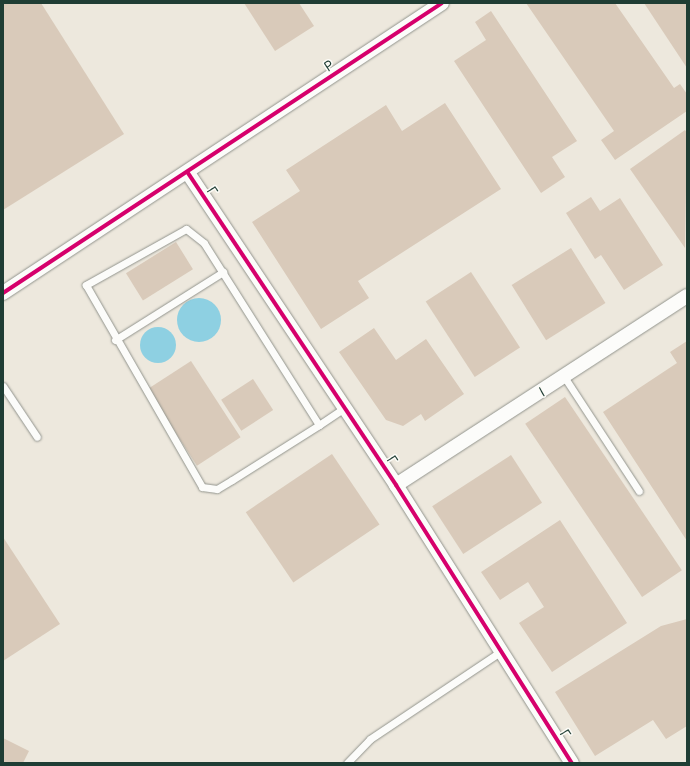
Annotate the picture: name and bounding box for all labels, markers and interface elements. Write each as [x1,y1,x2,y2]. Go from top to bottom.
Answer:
street label: Ρ [321,57,337,75]
street label: Γ [203,184,221,198]
street label: Ι [536,384,548,400]
street label: Γ [383,453,401,467]
street label: Γ [556,727,574,741]

